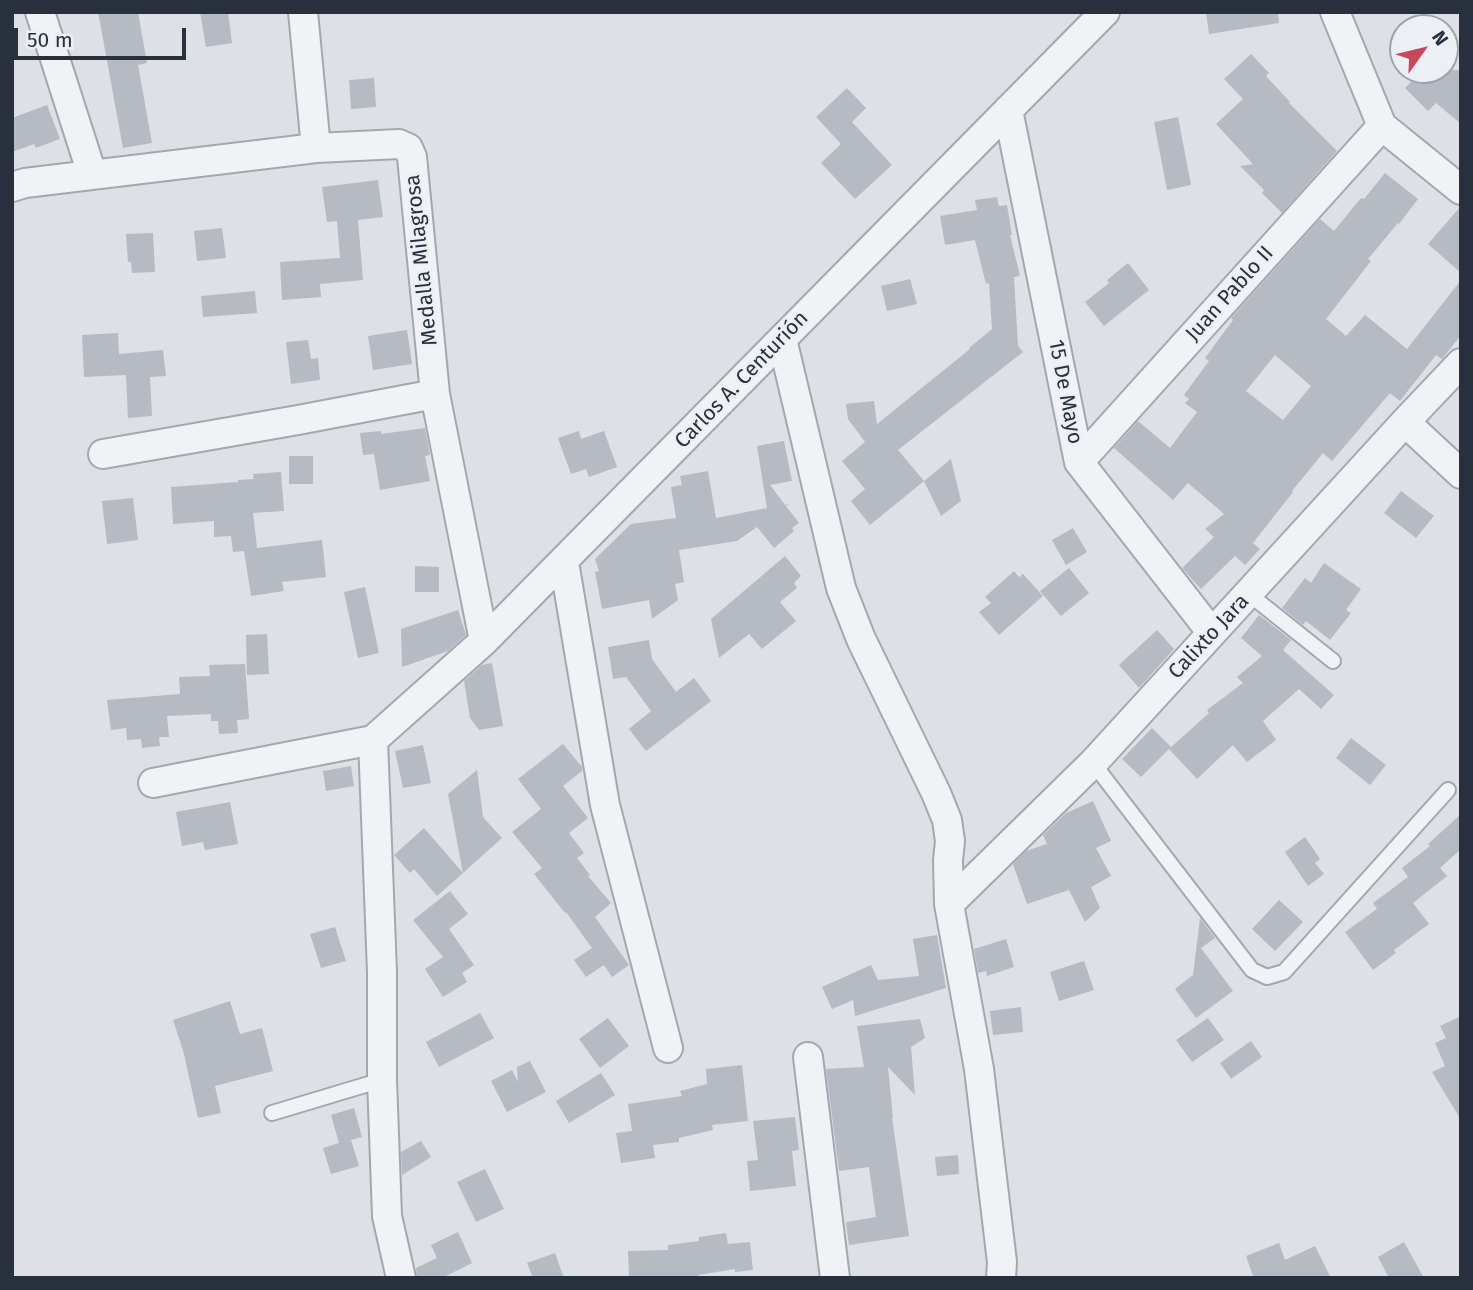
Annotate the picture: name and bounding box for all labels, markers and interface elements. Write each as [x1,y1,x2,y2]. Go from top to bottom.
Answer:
scale bar [18,14,189,58]
north arrow [1389,14,1459,84]
text: N [1427,26,1453,50]
text: 50 m [27,27,73,53]
street label: Medalla Milagrosa [400,173,444,347]
street label: Juan Pablo II [1181,241,1279,347]
street label: Carlos A. Centurión [670,306,814,454]
street label: 15 De Mayo [1043,338,1087,446]
street label: Calixto Jara [1163,589,1255,685]

